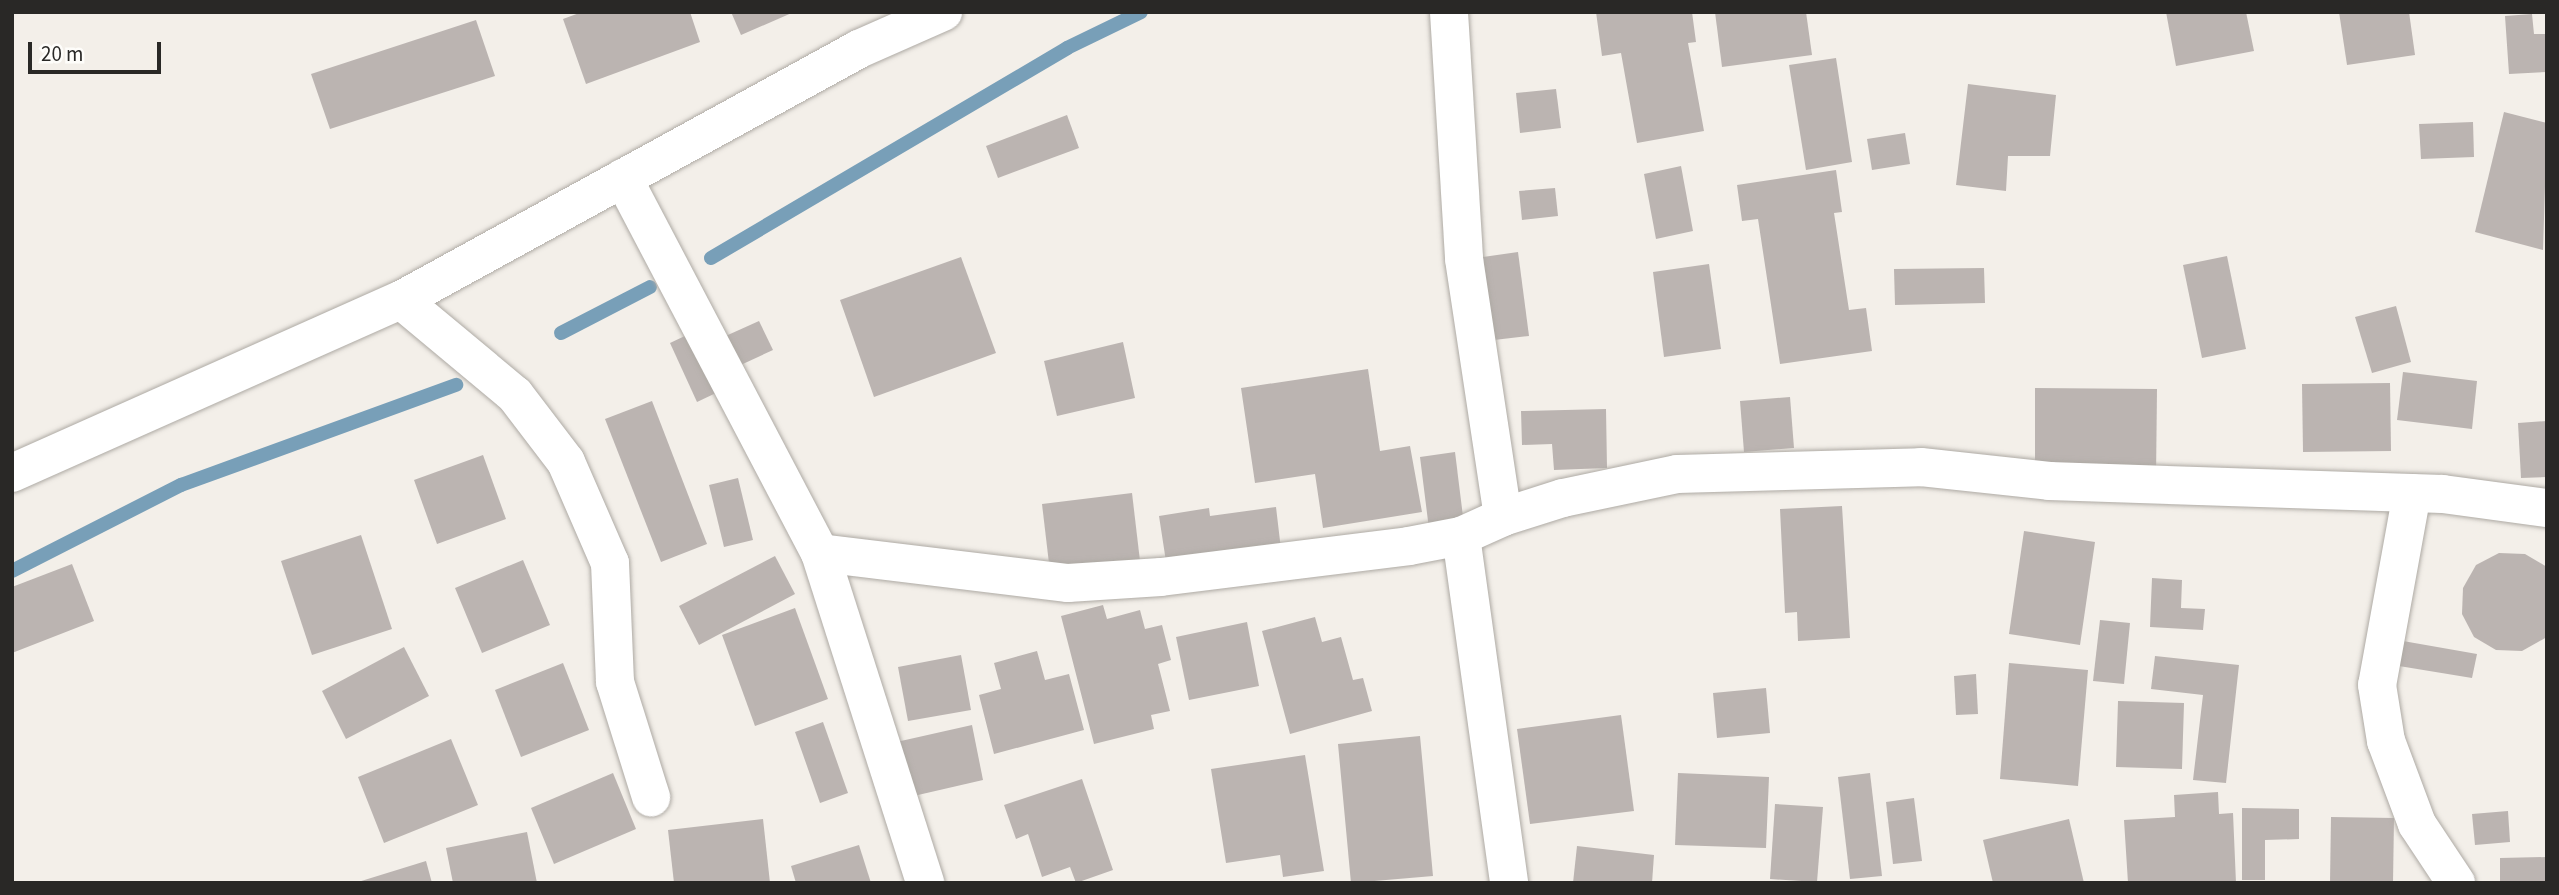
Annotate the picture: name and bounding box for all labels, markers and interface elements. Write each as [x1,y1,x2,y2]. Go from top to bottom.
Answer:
scale bar [32,28,164,72]
text: 20 m [41,39,83,69]

